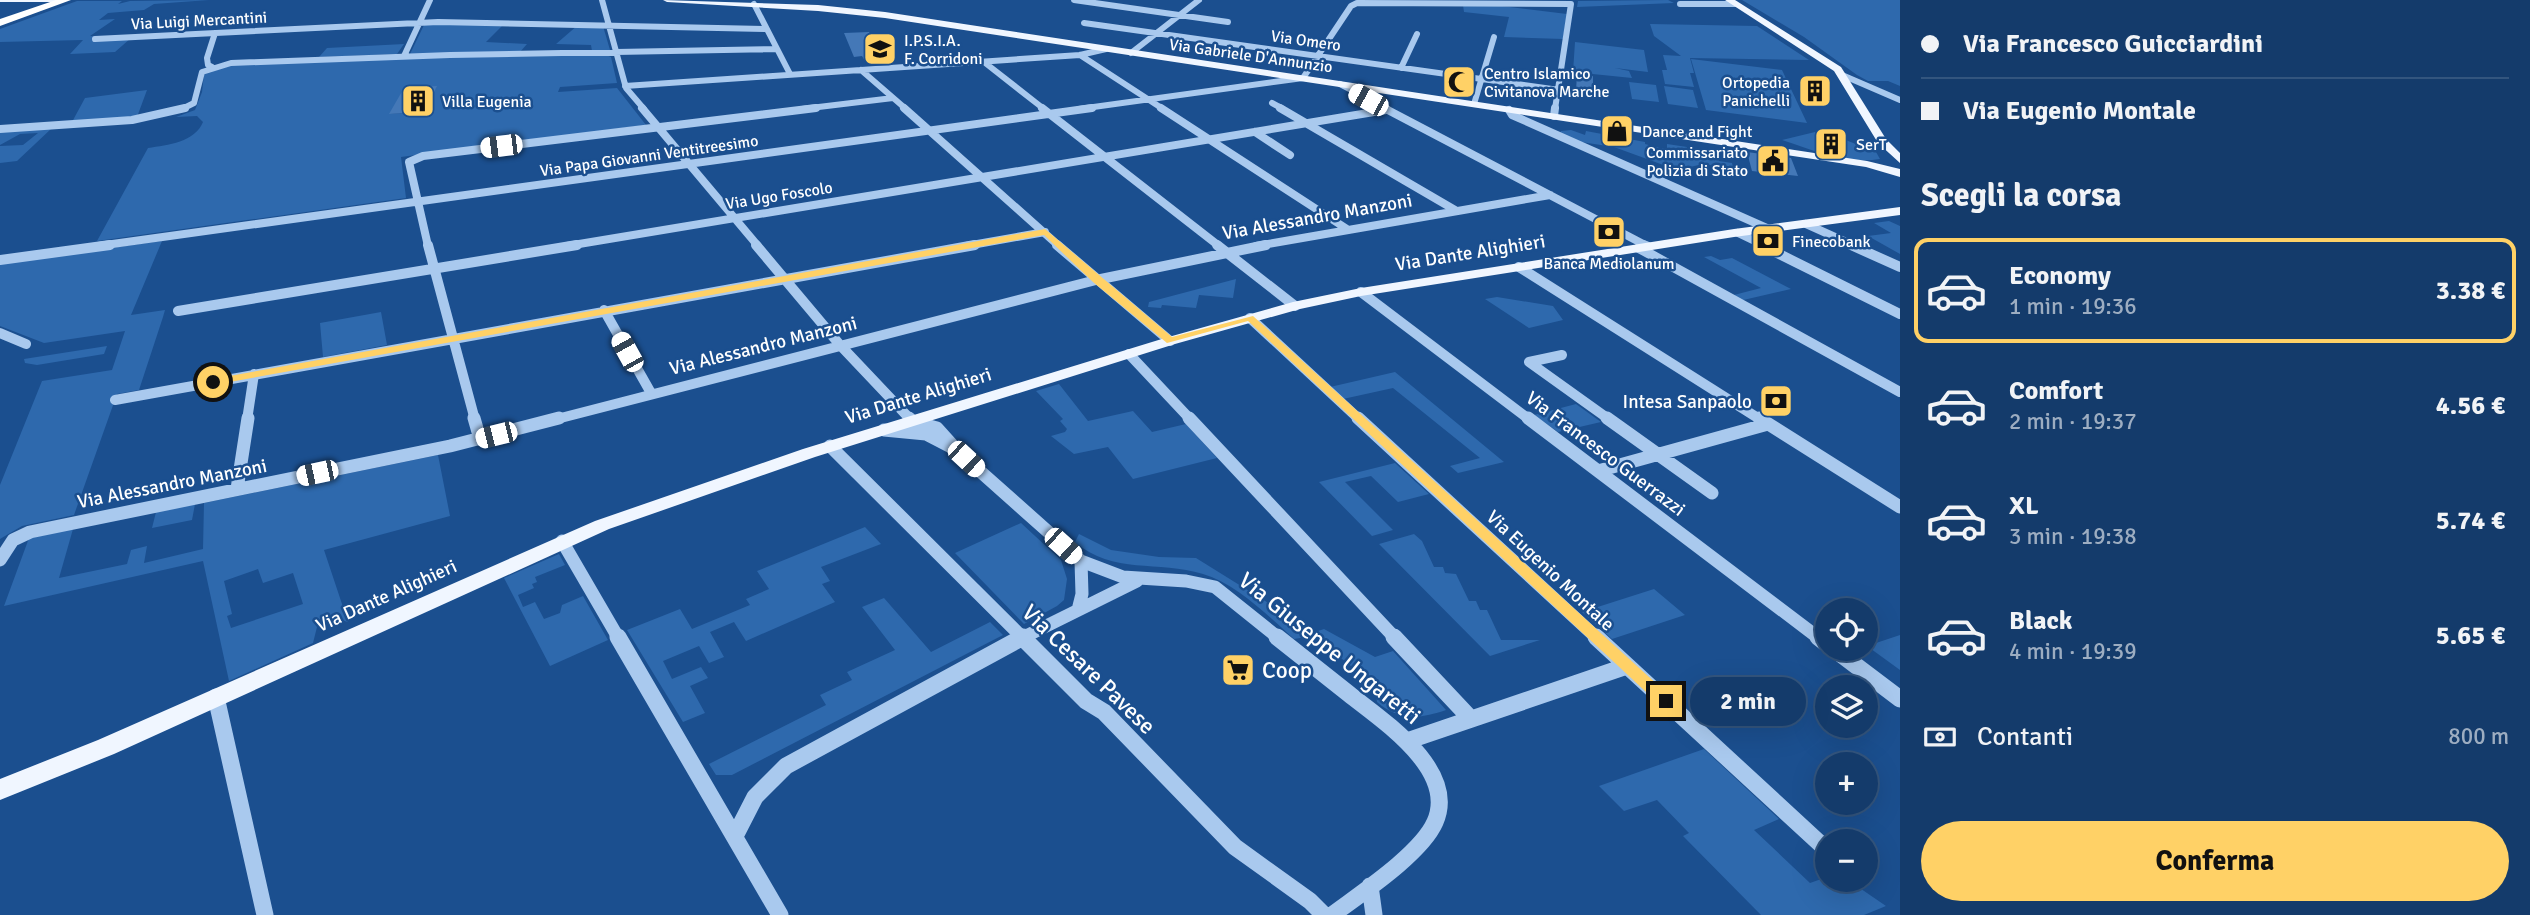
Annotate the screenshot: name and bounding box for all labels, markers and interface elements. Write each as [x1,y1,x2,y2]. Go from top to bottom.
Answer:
street label: Via Luigi Mercantini [130,7,268,35]
street label: Via Omero [1270,26,1342,56]
text: Via Francesco Guicciardini [1963,28,2263,60]
school or university icon: I.P.S.I.A. F. Corridoni [861,30,899,68]
place label: I.P.S.I.A. F. Corridoni [904,31,983,69]
street label: Via Gabriele D'Annunzio [1168,35,1334,77]
mosque icon: Centro Islamico Civitanova Marche [1440,63,1478,101]
place label: Centro Islamico Civitanova Marche [1484,64,1610,102]
building icon: Ortopedia Panichelli [1796,72,1834,110]
place label: Ortopedia Panichelli [1722,73,1790,111]
car [1345,81,1392,119]
building icon: Villa Eugenia [399,82,437,120]
place label: Villa Eugenia [442,92,532,112]
text: Via Eugenio Montale [1963,95,2196,127]
shop icon: Dance and Fight [1598,112,1636,150]
place label: Dance and Fight [1642,122,1753,142]
building icon: SerT [1812,125,1850,163]
street label: Via Papa Giovanni Ventitreesimo [539,131,760,181]
car [479,133,524,159]
place label: SerT [1856,135,1887,155]
public building icon: Commissariato Polizia di Stato [1754,142,1792,180]
place label: Commissariato Polizia di Stato [1646,143,1748,181]
text: Scegli la corsa [1921,176,2122,215]
street label: Via Ugo Foscolo [724,178,834,214]
street label: Via Alessandro Manzoni [1220,188,1414,246]
bank icon: Banca Mediolanum [1590,213,1628,251]
bank icon: Finecobank [1749,222,1787,260]
street label: Via Dante Alighieri [1393,229,1547,277]
place label: Finecobank [1792,232,1871,252]
place label: Banca Mediolanum [1544,254,1674,274]
icon: car [1925,259,1988,322]
text: Economy [2009,260,2111,292]
text: 3.38 € [2436,275,2505,307]
text: 1 min · 19:36 [2009,292,2137,321]
street label: Via Alessandro Manzoni [667,311,860,381]
car [608,329,647,375]
street label: Via Dante Alighieri [842,362,994,430]
route start [197,366,229,398]
icon: car [1925,374,1988,437]
text: Comfort [2009,375,2103,407]
bank icon: Intesa Sanpaolo [1757,382,1795,420]
street label: Via Francesco Guerrazzi [1521,386,1690,522]
place label: Intesa Sanpaolo [1623,390,1752,414]
text: 4.56 € [2436,390,2505,422]
text: 2 min · 19:37 [2009,407,2137,436]
car [474,420,519,450]
car [944,437,989,481]
street label: Via Alessandro Manzoni [75,454,269,514]
car [295,458,340,488]
icon: car [1925,489,1988,552]
text: XL [2009,490,2039,522]
street label: Via Eugenio Montale [1481,505,1619,636]
text: 5.74 € [2436,505,2505,537]
text: 3 min · 19:38 [2009,522,2137,551]
car [1041,524,1086,568]
street label: Via Dante Alighieri [312,554,461,638]
street label: Via Giuseppe Ungaretti [1233,566,1427,731]
street label: Via Cesare Pavese [1016,598,1162,741]
map controls [1815,598,1878,892]
button: locate [1815,598,1878,661]
icon: car [1925,604,1988,667]
text: Black [2009,605,2072,637]
text: 5.65 € [2436,620,2505,652]
text: 4 min · 19:39 [2009,637,2137,666]
supermarket icon: Coop [1219,651,1257,689]
place label: Coop [1262,656,1312,685]
button: layers [1815,675,1878,738]
callout: 2 min [1690,676,1806,726]
route end [1650,685,1682,717]
text: 2 min [1720,687,1776,716]
icon: cash [1921,718,1959,756]
text: Contanti [1977,721,2073,753]
text: 800 m [2448,722,2509,751]
button: + [1815,752,1878,815]
button: Conferma [1921,821,2509,901]
button: − [1815,829,1878,892]

